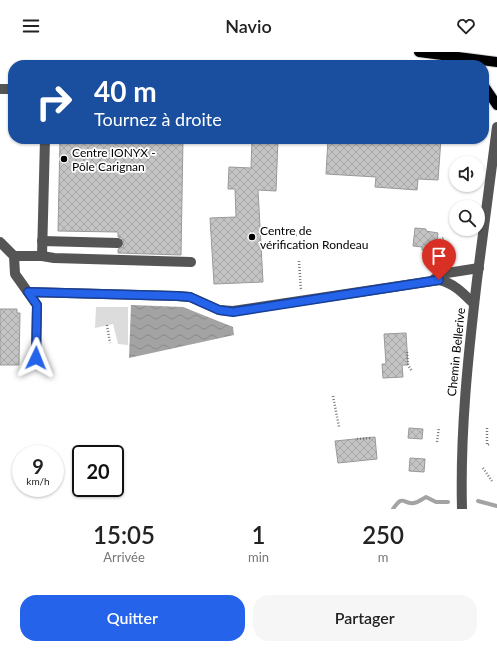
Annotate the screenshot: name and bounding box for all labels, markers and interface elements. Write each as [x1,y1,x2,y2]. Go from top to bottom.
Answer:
icon: menu [20,15,42,37]
text: Navio [225,15,272,37]
icon: heart [455,15,477,37]
text: 40 m [94,74,157,108]
icon: right [28,76,80,128]
text: Tournez à droite [94,108,222,130]
place label: Centre IONYX - Pôle Carignan [72,145,156,174]
marker: Centre IONYX - Pôle Carignan [59,154,69,164]
map controls [449,156,485,236]
button: sound [449,156,485,192]
button: search [449,200,485,236]
place label: Centre de vérification Rondeau [260,223,368,252]
marker: Centre de vérification Rondeau [247,232,257,242]
pin [422,239,456,280]
icon: arrive [428,245,450,267]
street label: Chemin Bellerive [444,307,468,397]
position arrow [15,337,57,379]
speed limit sign: 20 [72,445,124,497]
text: 9 [32,454,44,478]
text: km/h [26,475,50,487]
text: 15:05 [93,520,155,549]
text: 1 [252,520,265,549]
text: 250 [362,520,404,549]
text: Arrivée [103,549,145,565]
text: min [248,549,269,565]
text: m [378,549,388,565]
button: Quitter [20,595,245,641]
button: Partager [253,595,477,641]

